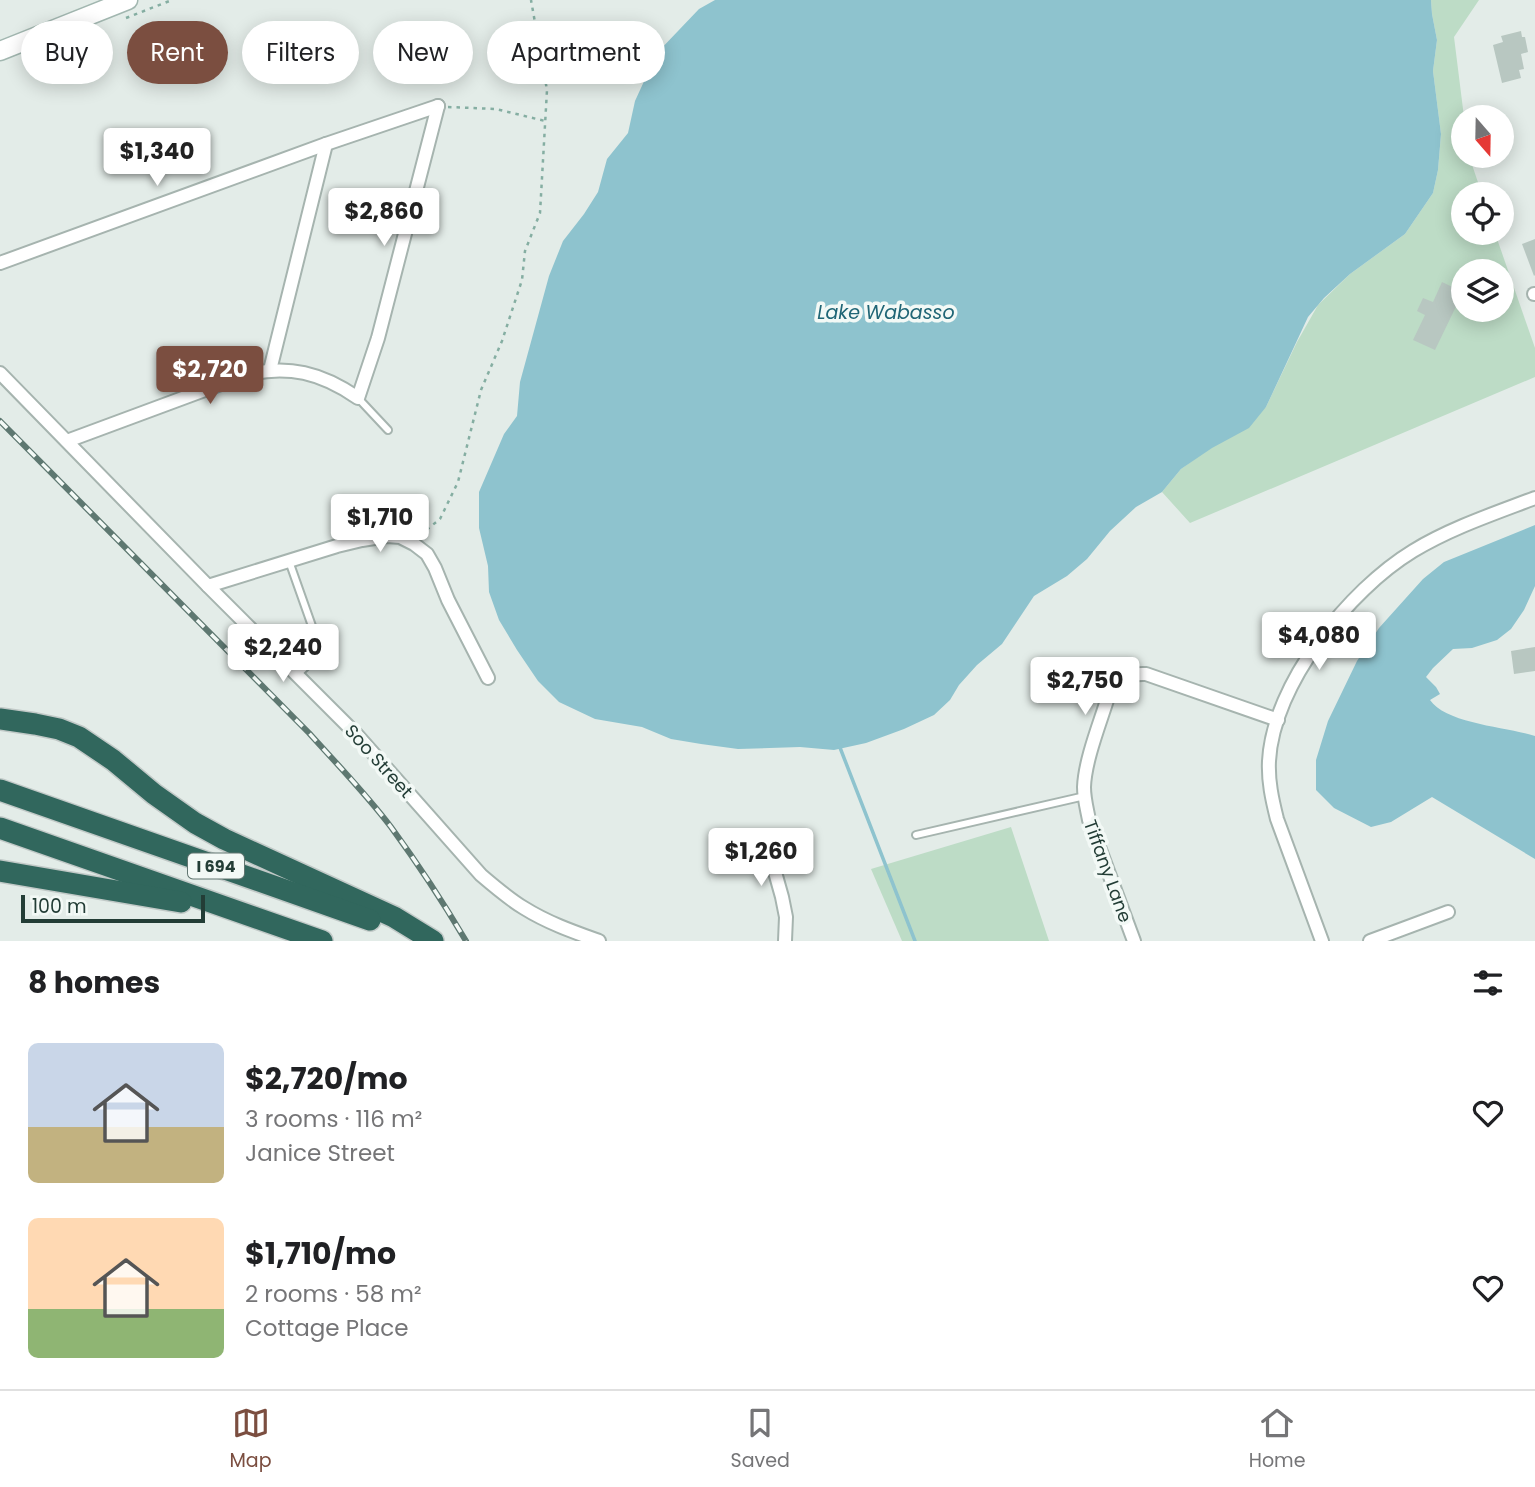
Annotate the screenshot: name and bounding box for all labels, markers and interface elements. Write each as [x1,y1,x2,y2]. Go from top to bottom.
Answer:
chip: Buy [21,21,113,84]
chip: Rent [127,21,228,84]
chip: Filters [242,21,359,84]
chip: New [373,21,473,84]
chip: Apartment [487,21,665,84]
north arrow [1451,105,1514,168]
map controls [1451,105,1514,322]
pin: $1,340 [100,128,214,188]
text: $1,340 [120,135,194,167]
button: locate [1451,182,1514,245]
pin: $2,860 [327,188,441,248]
text: $2,860 [344,195,424,227]
button: layers [1451,259,1514,322]
water label: Lake Wabasso [817,299,955,326]
pin: $2,720 [153,346,267,406]
text: $2,720 [172,353,248,385]
pin: $1,710 [323,494,437,554]
text: $1,710 [347,501,413,533]
pin: $4,080 [1262,612,1376,672]
text: $4,080 [1278,619,1360,651]
pin: $2,240 [226,624,340,684]
text: $2,240 [244,631,322,663]
pin: $2,750 [1028,658,1142,717]
text: $2,750 [1046,664,1124,696]
street label: Soo Street [339,719,419,803]
street label: Tiffany Lane [1078,816,1138,926]
pin: $1,260 [704,828,818,888]
text: $1,260 [724,835,798,867]
road number: I 694 [188,853,244,878]
scale bar [21,892,205,924]
text: 100 m [32,893,87,920]
text: 8 homes [28,961,160,1004]
icon: filters [1469,964,1507,1002]
text: $2,720/mo [245,1057,408,1100]
icon: home [84,1071,168,1155]
icon: heart [1469,1094,1507,1132]
text: 3 rooms · 116 m² [245,1103,422,1135]
text: Janice Street [245,1137,395,1169]
text: $1,710/mo [245,1232,396,1275]
icon: home [84,1246,168,1330]
icon: heart [1469,1269,1507,1307]
text: 2 rooms · 58 m² [245,1278,422,1310]
text: Cottage Place [245,1312,408,1344]
tab: Map [229,1404,272,1475]
tab: Saved [731,1404,790,1475]
tab: Home [1249,1404,1305,1475]

